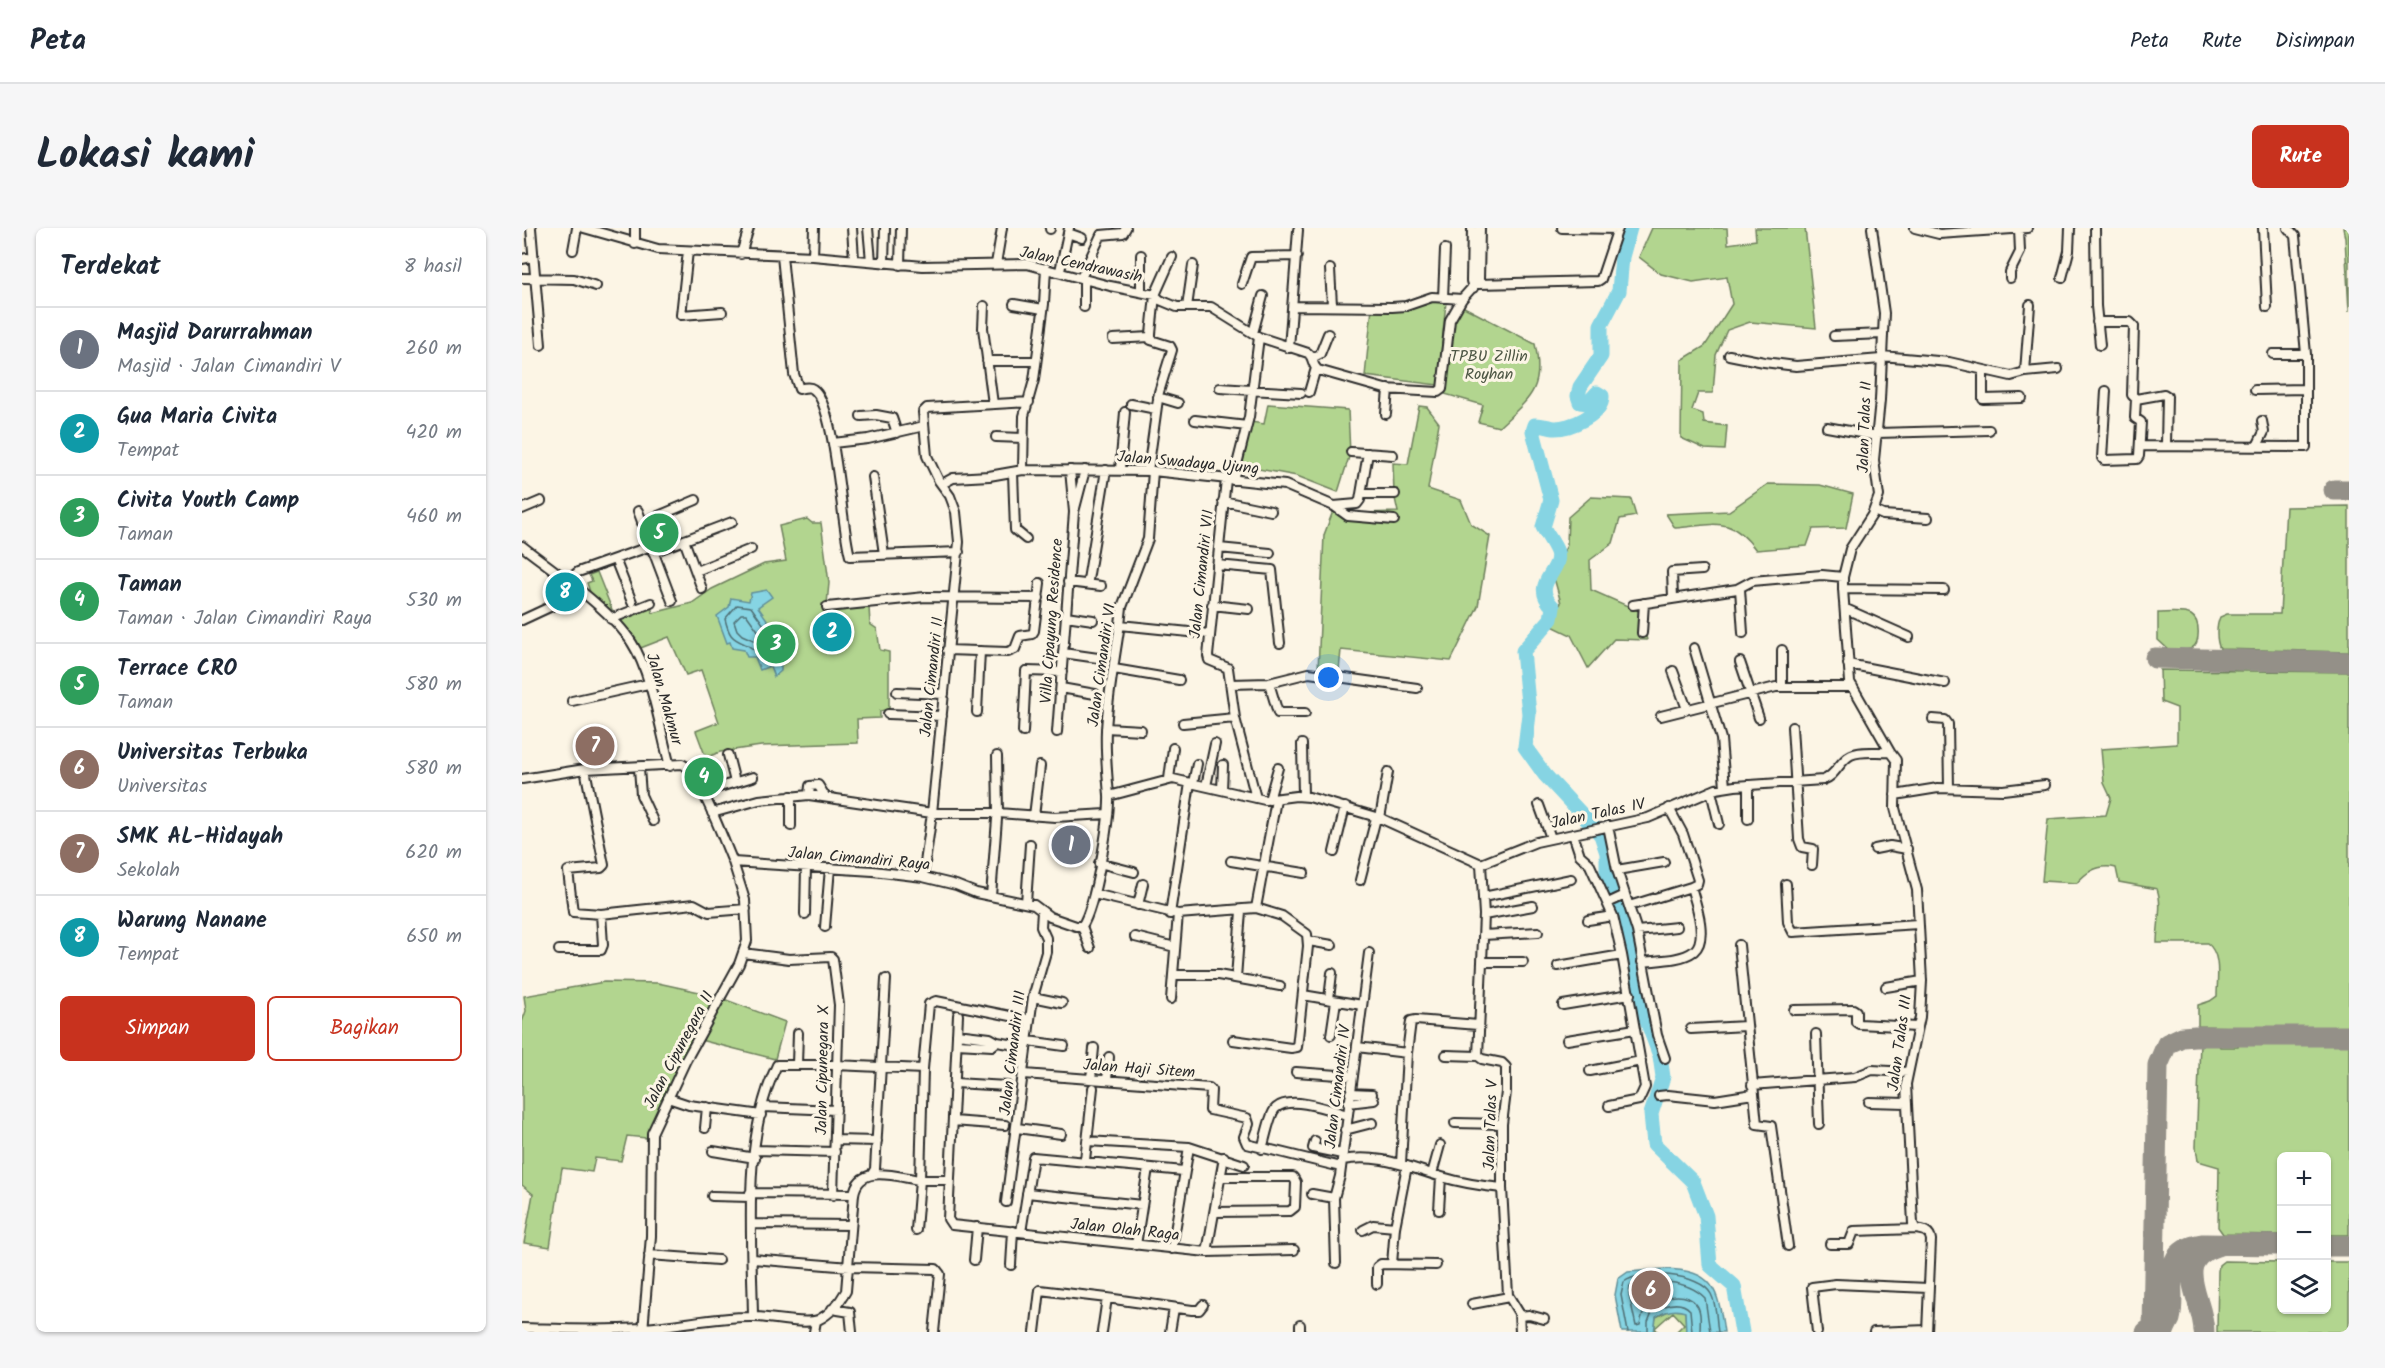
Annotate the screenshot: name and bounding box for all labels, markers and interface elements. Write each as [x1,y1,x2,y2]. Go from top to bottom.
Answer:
text: Peta [30,19,86,64]
text: Peta [2130,25,2169,58]
text: Rute [2202,25,2242,58]
text: Disimpan [2275,25,2355,58]
text: Lokasi kami [36,123,254,190]
button: Rute [2252,125,2349,188]
street label: Jalan Cendrawasih [1017,240,1145,290]
text: Terdekat [60,246,161,288]
text: 8 hasil [404,251,462,283]
text: Masjid Darurrahman [117,316,312,351]
text: 1 [76,333,83,365]
text: 260 m [405,333,462,365]
park label: TPBU Zillin Royhan [1450,344,1528,387]
text: Masjid · Jalan Cimandiri V [117,351,340,383]
street label: Jalan Talas II [1851,381,1879,473]
text: Gua Maria Civita [117,400,277,435]
text: 2 [74,417,85,449]
text: 420 m [405,417,462,449]
text: Tempat [117,435,179,467]
street label: Jalan Swadaya Ujung [1116,444,1260,482]
text: Civita Youth Camp [117,484,299,519]
text: 3 [74,501,85,533]
text: 460 m [406,501,462,533]
street label: Jalan Cimandiri VII [1183,508,1221,640]
pin: 5 [640,510,678,556]
text: Taman [117,519,173,551]
street label: Villa Cipayung Residence [1034,538,1070,704]
text: Taman [117,568,182,603]
pin: 8 [546,570,585,614]
text: 4 [74,585,85,617]
text: 530 m [406,585,462,617]
street label: Jalan Cimandiri VI [1081,602,1123,728]
text: Taman · Jalan Cimandiri Raya [117,603,372,635]
pin: 2 [812,610,852,654]
street label: Jalan Cimandiri II [913,616,951,738]
pin: 3 [756,622,796,666]
street label: Jalan Makmur [639,650,690,750]
text: Terrace CRO [117,652,237,687]
your location [1314,663,1343,692]
text: 5 [74,669,85,701]
text: 580 m [405,669,462,701]
text: Taman [117,687,173,719]
pin: 7 [576,724,614,768]
text: Universitas Terbuka [117,736,308,771]
text: 6 [74,753,85,785]
text: 580 m [405,753,462,785]
pin: 4 [684,754,723,800]
text: Universitas [117,771,207,803]
street label: Jalan Talas IV [1549,792,1649,836]
text: SMK AL-Hidayah [117,820,283,855]
pin: 1 [1052,822,1090,868]
text: 7 [75,837,84,869]
text: 620 m [405,837,462,869]
street label: Jalan Cimandiri Raya [787,840,931,878]
text: Sekolah [117,855,180,887]
text: Warung Nanane [117,904,267,939]
text: 8 [74,921,85,953]
text: 650 m [406,921,462,953]
text: Tempat [117,939,179,971]
street label: Jalan Cipunegara II [637,987,721,1113]
street label: Jalan Cimandiri III [993,989,1033,1117]
street label: Jalan Talas III [1881,993,1919,1093]
button: Simpan [60,996,255,1061]
button: Bagikan [267,996,462,1061]
street label: Jalan Cipunegara X [809,1004,837,1135]
street label: Jalan Cimandiri IV [1318,1022,1358,1150]
street label: Jalan Haji Sitem [1082,1053,1196,1085]
street label: Jalan Talas V [1477,1078,1505,1171]
map controls [2277,1152,2331,1314]
button: + [2277,1152,2331,1206]
button: − [2277,1206,2331,1260]
street label: Jalan Olah Raga [1069,1212,1181,1248]
button: layers [2277,1260,2331,1314]
pin: 6 [1632,1268,1670,1312]

